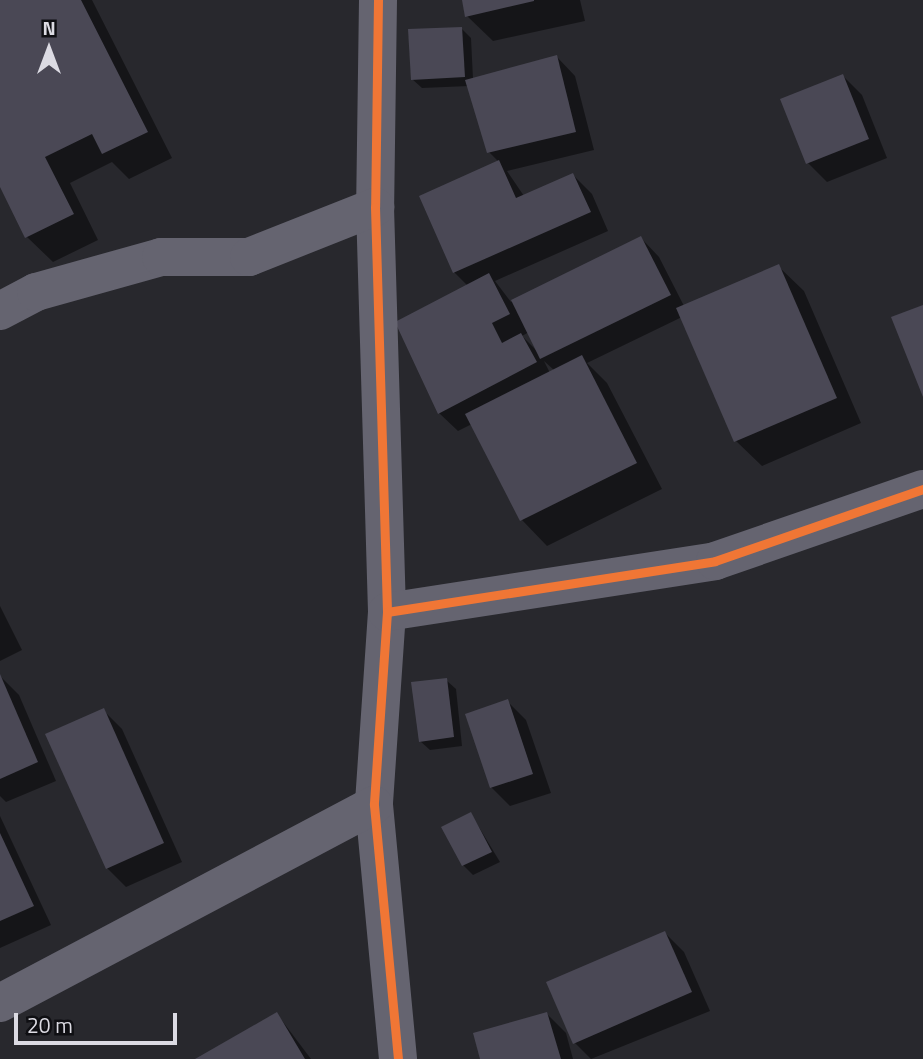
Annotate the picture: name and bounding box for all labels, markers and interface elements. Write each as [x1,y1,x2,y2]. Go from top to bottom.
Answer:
text: N [42,13,56,42]
north arrow [14,14,84,84]
scale bar [18,1000,180,1044]
text: 20 m [27,1009,73,1041]

